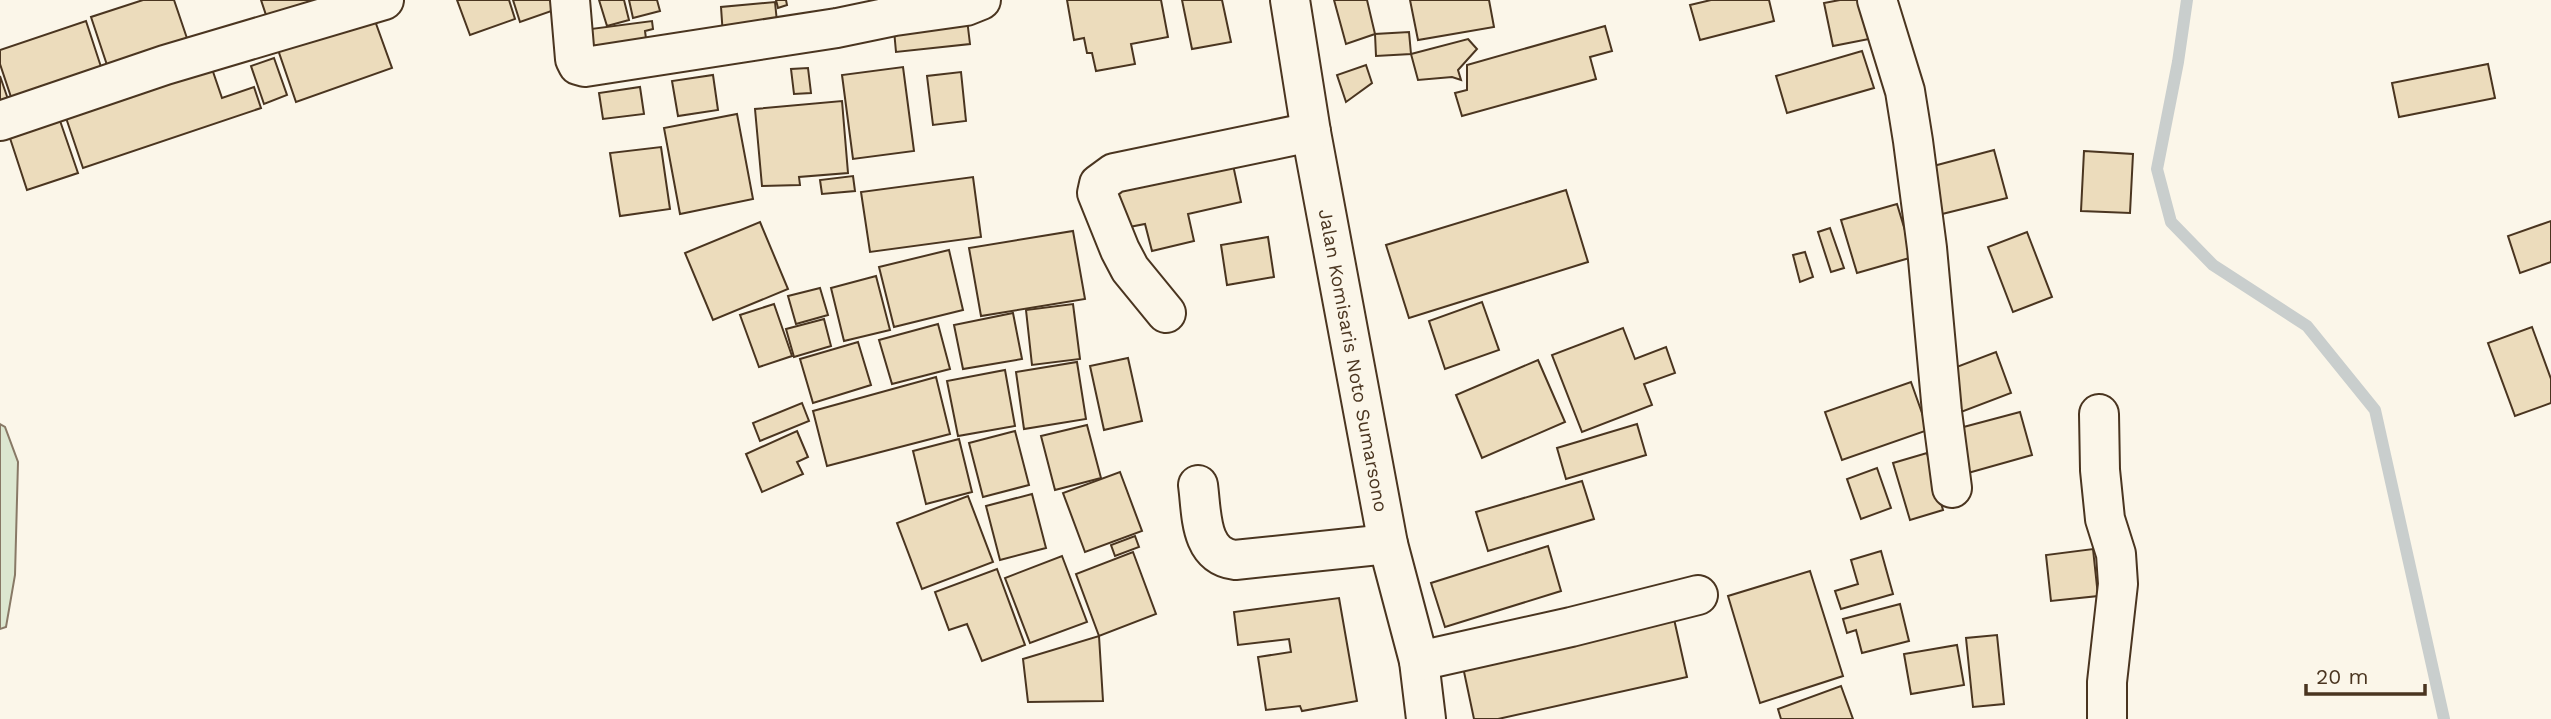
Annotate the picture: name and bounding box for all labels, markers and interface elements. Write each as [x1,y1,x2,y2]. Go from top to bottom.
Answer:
street label: Jalan Komisaris Noto Sumarsono [1314,207,1393,514]
scale bar [2306,652,2425,696]
text: 20 m [2316,664,2368,689]

